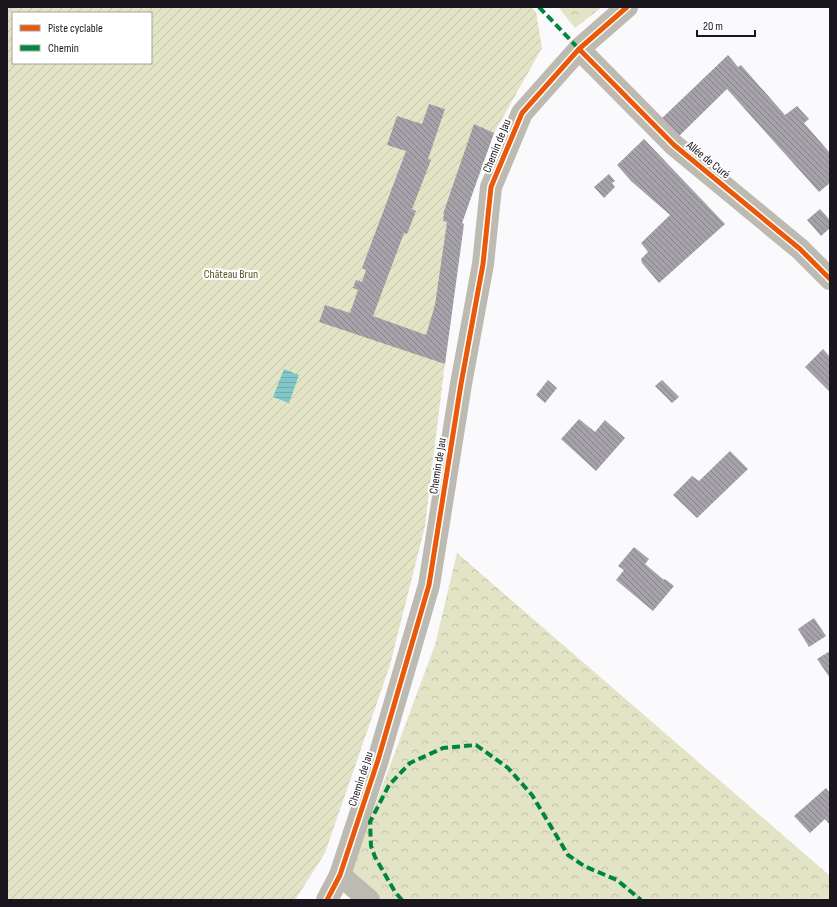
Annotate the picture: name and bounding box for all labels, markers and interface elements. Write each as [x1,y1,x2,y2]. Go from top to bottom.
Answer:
legend [12,12,152,64]
scale bar [697,12,755,38]
text: 20 m [703,19,723,34]
text: Piste cyclable [48,21,103,36]
text: Chemin [48,41,79,56]
street label: Chemin de Jau [479,117,515,175]
street label: Allée de Curé [682,137,733,182]
park label: Château Brun [204,267,258,282]
street label: Chemin de Jau [426,437,450,495]
street label: Chemin de Jau [345,750,377,808]

